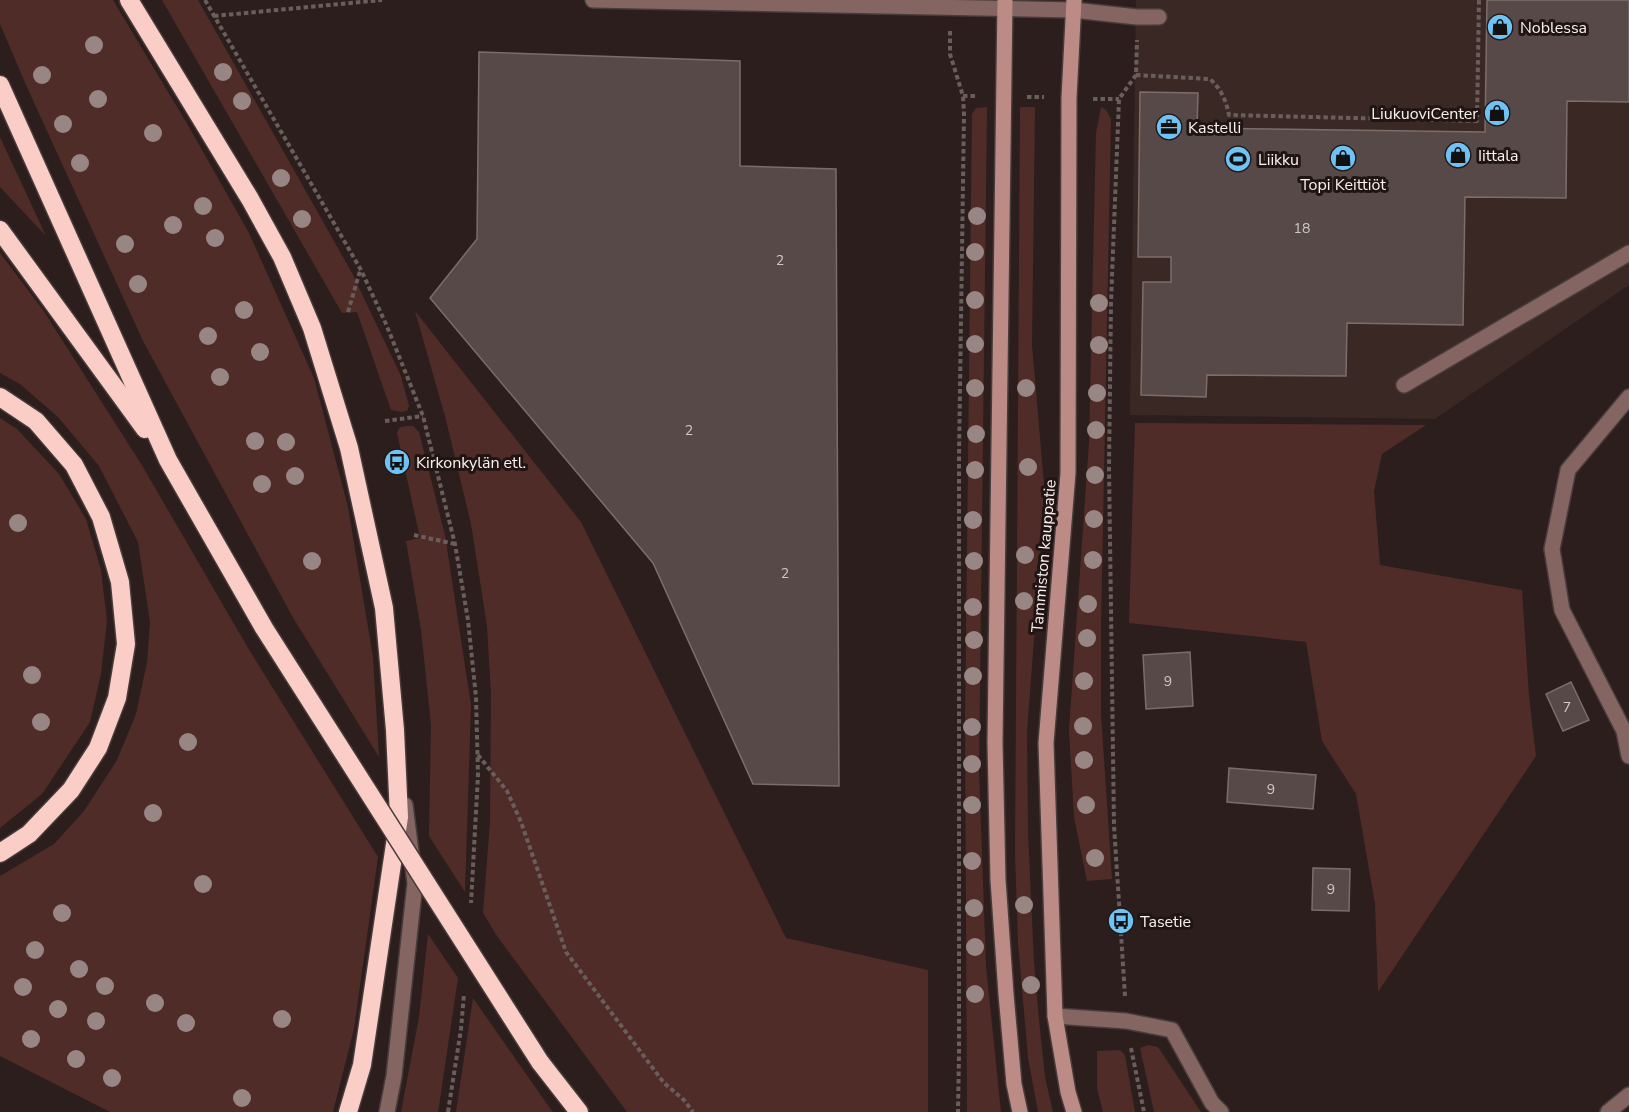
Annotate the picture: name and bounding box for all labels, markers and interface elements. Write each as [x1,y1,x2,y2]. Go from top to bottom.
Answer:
shop icon: Noblessa [1485,12,1515,42]
place label: Noblessa [1520,17,1587,39]
shop icon: LiukuoviCenter [1482,98,1512,128]
place label: LiukuoviCenter [1371,103,1478,125]
office icon: Kastelli [1154,112,1184,142]
place label: Kastelli [1188,117,1241,139]
shop icon: Iittala [1443,140,1473,170]
shop icon: Topi Keittiöt [1328,143,1358,173]
sports icon: Liikku [1223,144,1253,174]
place label: Iittala [1478,145,1519,167]
place label: Liikku [1258,149,1299,171]
place label: Topi Keittiöt [1300,174,1386,196]
house number: 18 [1294,219,1310,238]
house number: 2 [776,251,784,270]
house number: 2 [685,421,693,440]
bus stop icon: Kirkonkylän etl. [382,447,412,477]
place label: Kirkonkylän etl. [416,452,526,474]
street label: Tammiston kauppatie [1026,479,1062,634]
house number: 2 [781,564,789,583]
house number: 9 [1164,672,1172,691]
house number: 7 [1563,698,1571,717]
house number: 9 [1267,780,1275,799]
house number: 9 [1327,880,1335,899]
bus stop icon: Tasetie [1106,906,1136,936]
place label: Tasetie [1140,911,1191,933]

